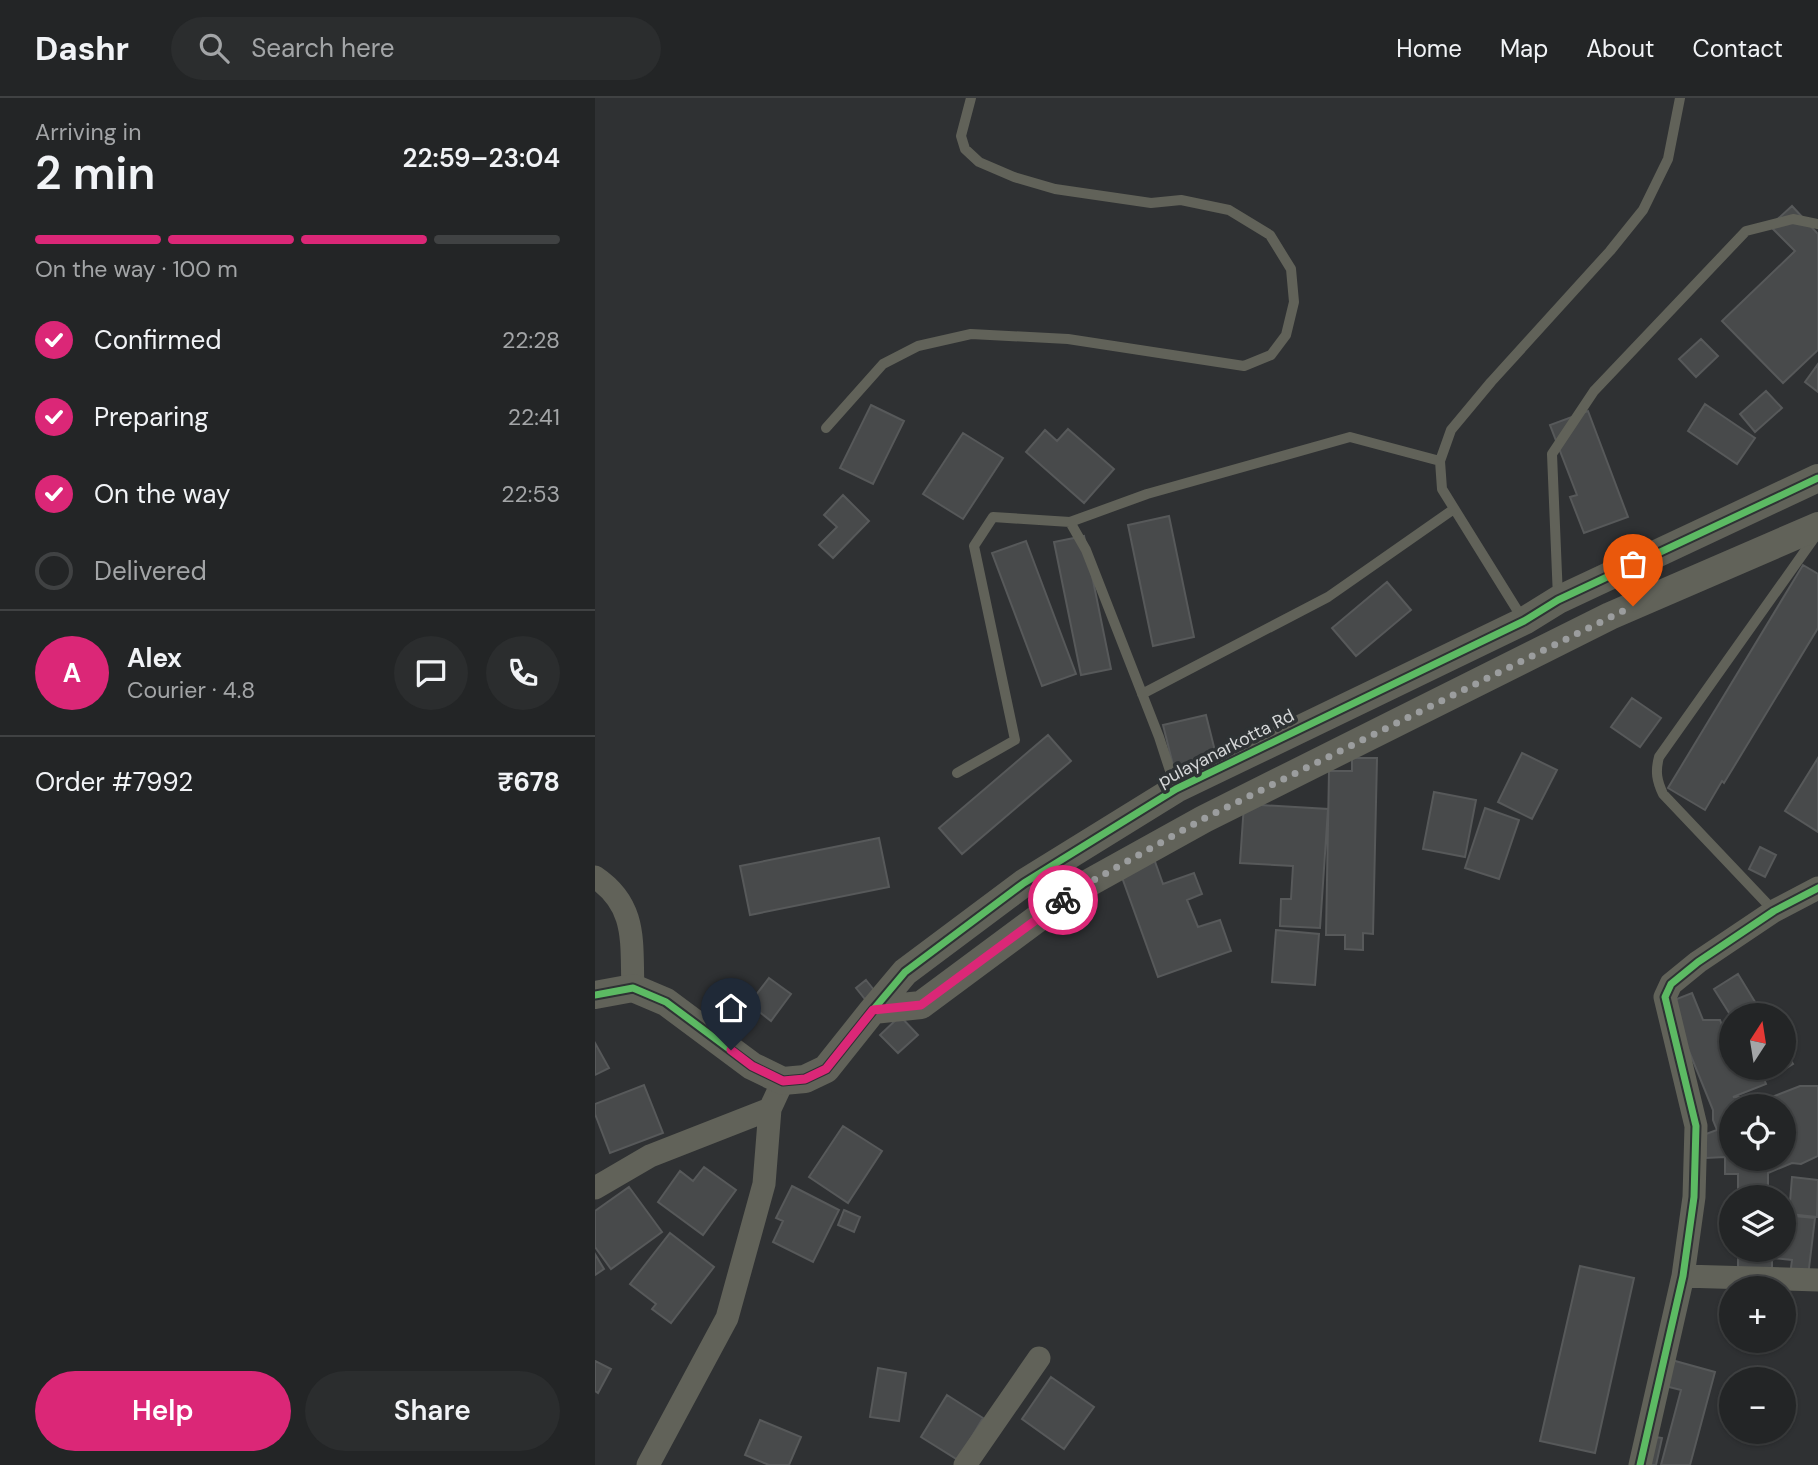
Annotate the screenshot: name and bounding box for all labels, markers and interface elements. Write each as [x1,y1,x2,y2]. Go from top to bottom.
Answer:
search box [171,17,661,80]
text: Dashr [35,27,129,70]
icon: search [195,29,233,67]
text: Search here [251,31,395,65]
text: Home [1396,33,1462,64]
text: Map [1500,33,1548,64]
text: About [1586,33,1655,64]
text: Contact [1693,33,1783,64]
text: Arriving in [35,117,141,147]
text: 22:59–23:04 [402,141,560,175]
text: 2 min [35,143,155,203]
text: On the way · 100 m [35,254,238,284]
icon: check [35,321,73,359]
text: Confirmed [94,323,221,357]
text: 22:28 [502,325,560,355]
icon: check [35,398,73,436]
text: Preparing [94,400,209,434]
text: 22:41 [508,402,560,432]
icon: check [35,475,73,513]
text: On the way [94,477,230,511]
text: 22:53 [501,479,560,509]
pin [1603,534,1663,606]
icon: bag [1614,545,1652,583]
text: Delivered [94,554,207,588]
button: chat [394,636,468,710]
button: phone [486,636,560,710]
text: Alex [127,641,182,675]
text: A [63,656,81,690]
text: Courier · 4.8 [127,675,255,705]
street label: pulayanarkotta Rd [1154,703,1298,793]
text: Order #7992 [35,765,193,799]
text: ₹678 [498,765,560,799]
courier [1028,865,1098,935]
icon: bike [1044,881,1082,919]
pin [701,978,761,1050]
icon: home [712,989,750,1027]
north arrow [1719,1003,1795,1080]
map controls [1719,1003,1796,1444]
button: locate [1719,1094,1796,1171]
button: layers [1719,1185,1796,1262]
button: + [1719,1276,1796,1353]
button: − [1719,1367,1796,1444]
button: Help [35,1371,291,1451]
button: Share [305,1371,560,1451]

